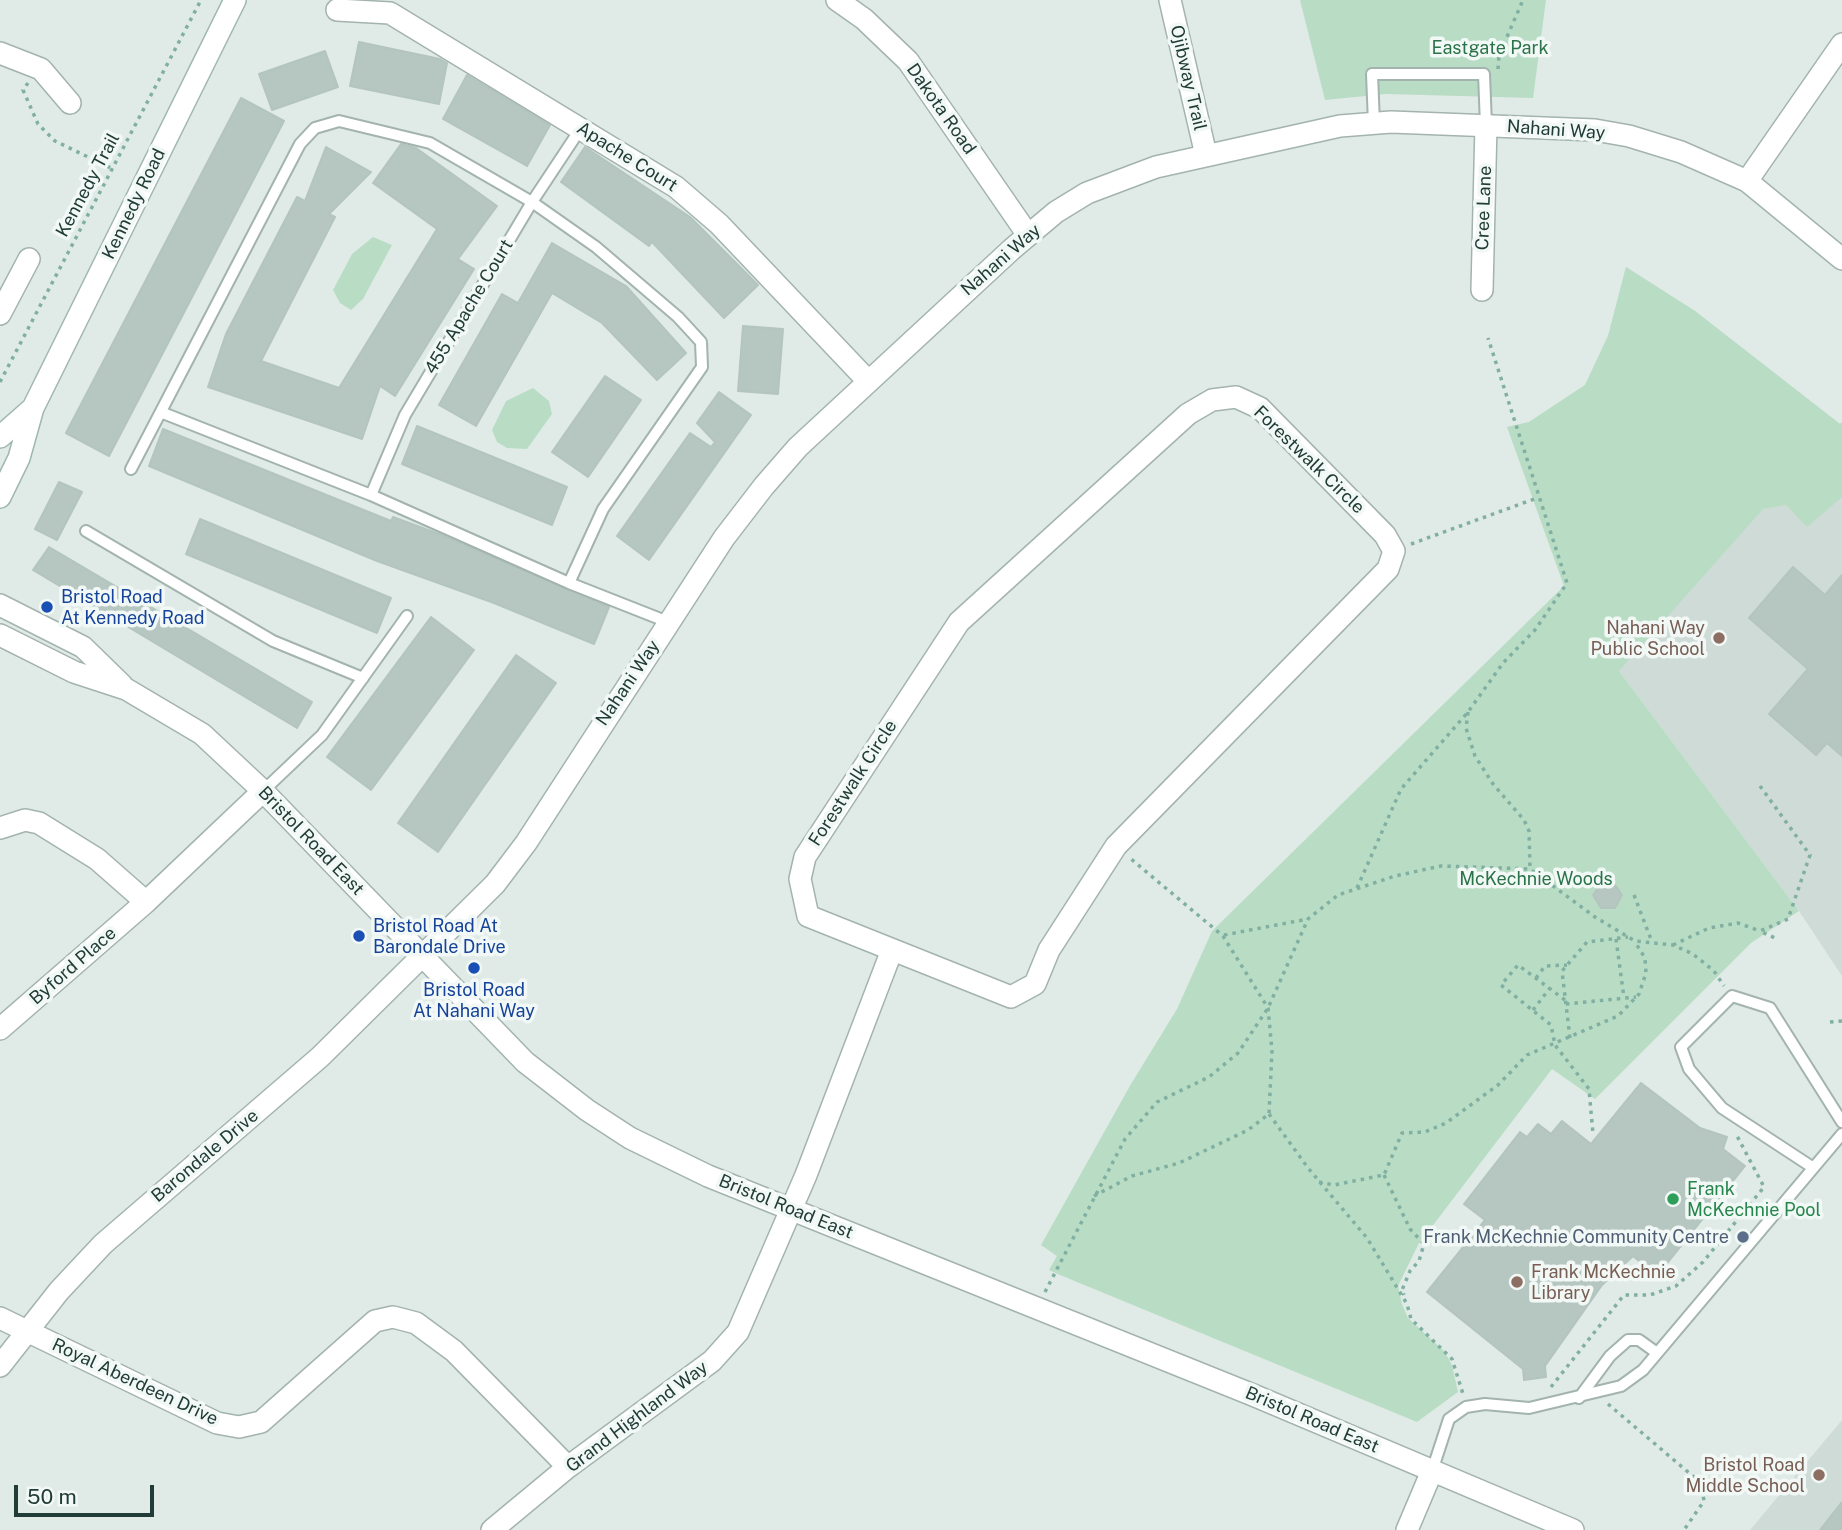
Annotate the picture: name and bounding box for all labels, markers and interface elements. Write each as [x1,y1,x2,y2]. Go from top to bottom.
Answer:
street label: Ojibway Trail [1165,23,1211,133]
park label: Eastgate Park [1431,37,1549,59]
street label: Dakota Road [902,59,980,159]
street label: Nahani Way [1506,116,1606,144]
street label: Apache Court [573,117,681,197]
street label: Kennedy Trail [52,129,124,241]
street label: Kennedy Road [98,145,170,263]
street label: Cree Lane [1472,165,1496,251]
street label: Nahani Way [957,219,1045,301]
street label: 455 Apache Court [420,236,518,378]
street label: Forestwalk Circle [1249,402,1369,518]
place label: Bristol Road At Kennedy Road [61,586,204,628]
marker: Bristol Road At Kennedy Road [39,599,55,615]
place label: Nahani Way Public School [1590,617,1705,660]
marker: Nahani Way Public School [1711,630,1727,646]
street label: Nahani Way [591,636,665,730]
street label: Forestwalk Circle [804,716,902,850]
street label: Bristol Road East [254,782,368,900]
park label: McKechnie Woods [1459,868,1613,890]
place label: Bristol Road At Barondale Drive [373,915,506,958]
street label: Byford Place [25,923,121,1009]
marker: Bristol Road At Barondale Drive [351,928,367,944]
marker: Bristol Road At Nahani Way [466,960,482,976]
place label: Bristol Road At Nahani Way [413,979,535,1021]
street label: Barondale Drive [147,1105,263,1207]
street label: Bristol Road East [716,1170,856,1244]
place label: Frank McKechnie Pool [1687,1178,1821,1220]
marker: Frank McKechnie Pool [1665,1191,1681,1207]
place label: Frank McKechnie Community Centre [1423,1226,1729,1248]
marker: Frank McKechnie Community Centre [1735,1229,1751,1245]
place label: Frank McKechnie Library [1531,1261,1676,1304]
marker: Frank McKechnie Library [1509,1274,1525,1290]
street label: Royal Aberdeen Drive [49,1334,221,1430]
street label: Grand Highland Way [562,1357,712,1477]
street label: Bristol Road East [1242,1382,1382,1458]
place label: Bristol Road Middle School [1686,1454,1805,1496]
marker: Bristol Road Middle School [1811,1467,1827,1483]
scale bar [18,1470,158,1514]
text: 50 m [27,1484,77,1509]

